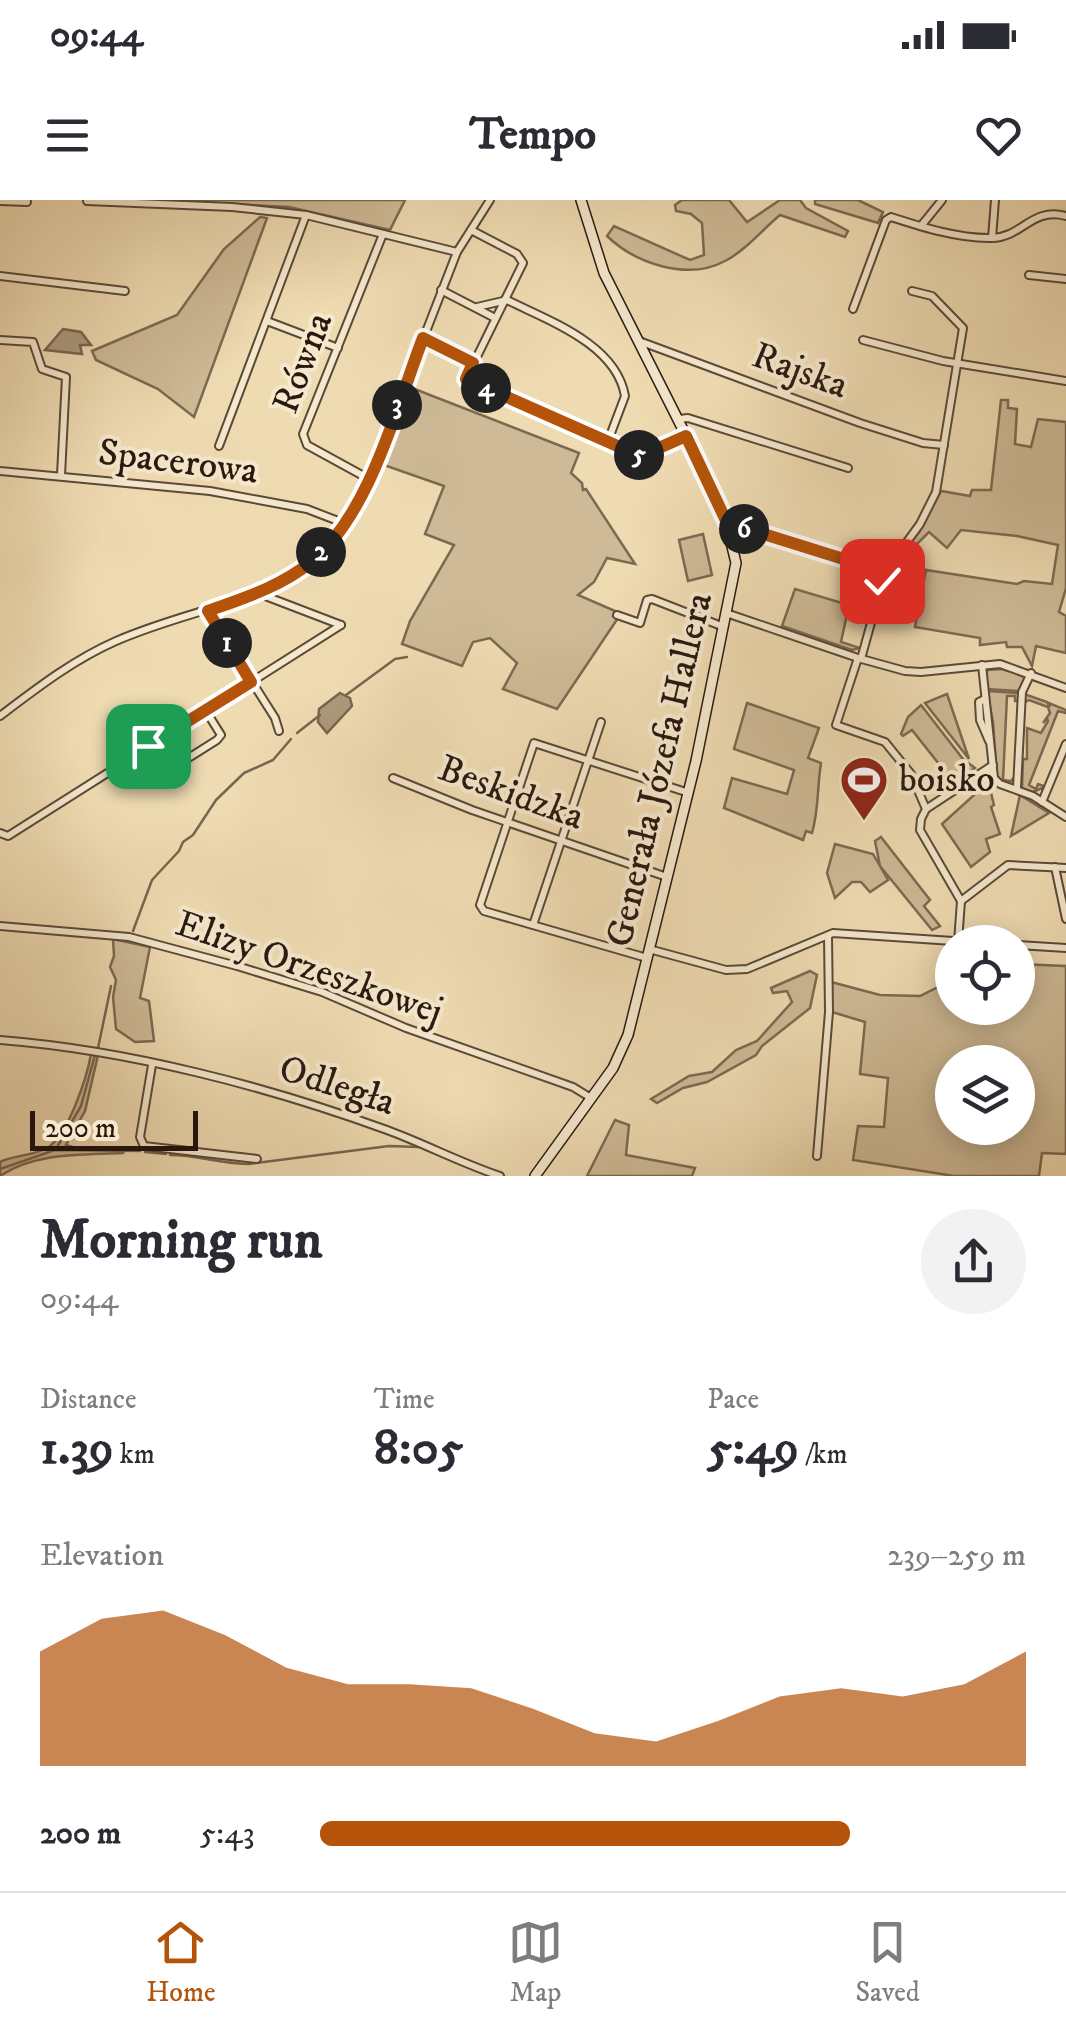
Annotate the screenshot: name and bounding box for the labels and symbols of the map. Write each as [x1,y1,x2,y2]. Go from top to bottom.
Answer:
street label: Równa [262,306,344,420]
street label: Rajska [746,332,854,410]
pin: 4 [461,363,511,413]
pin: 3 [372,380,422,430]
street label: Spacerowa [96,428,260,496]
pin: 5 [614,430,664,480]
pin: 6 [719,504,769,554]
pin: 2 [296,527,346,577]
pin [840,539,925,624]
street label: Generała Józefa Hallera [596,588,724,952]
pin: 1 [202,618,252,668]
pin [106,704,191,789]
street label: Beskidzka [432,745,590,841]
sports icon: boisko [838,754,890,822]
place label: boisko [899,756,995,804]
street label: Elizy Orzeszkowej [169,900,449,1036]
street label: Odległa [273,1045,401,1127]
scale bar [30,1106,198,1150]

